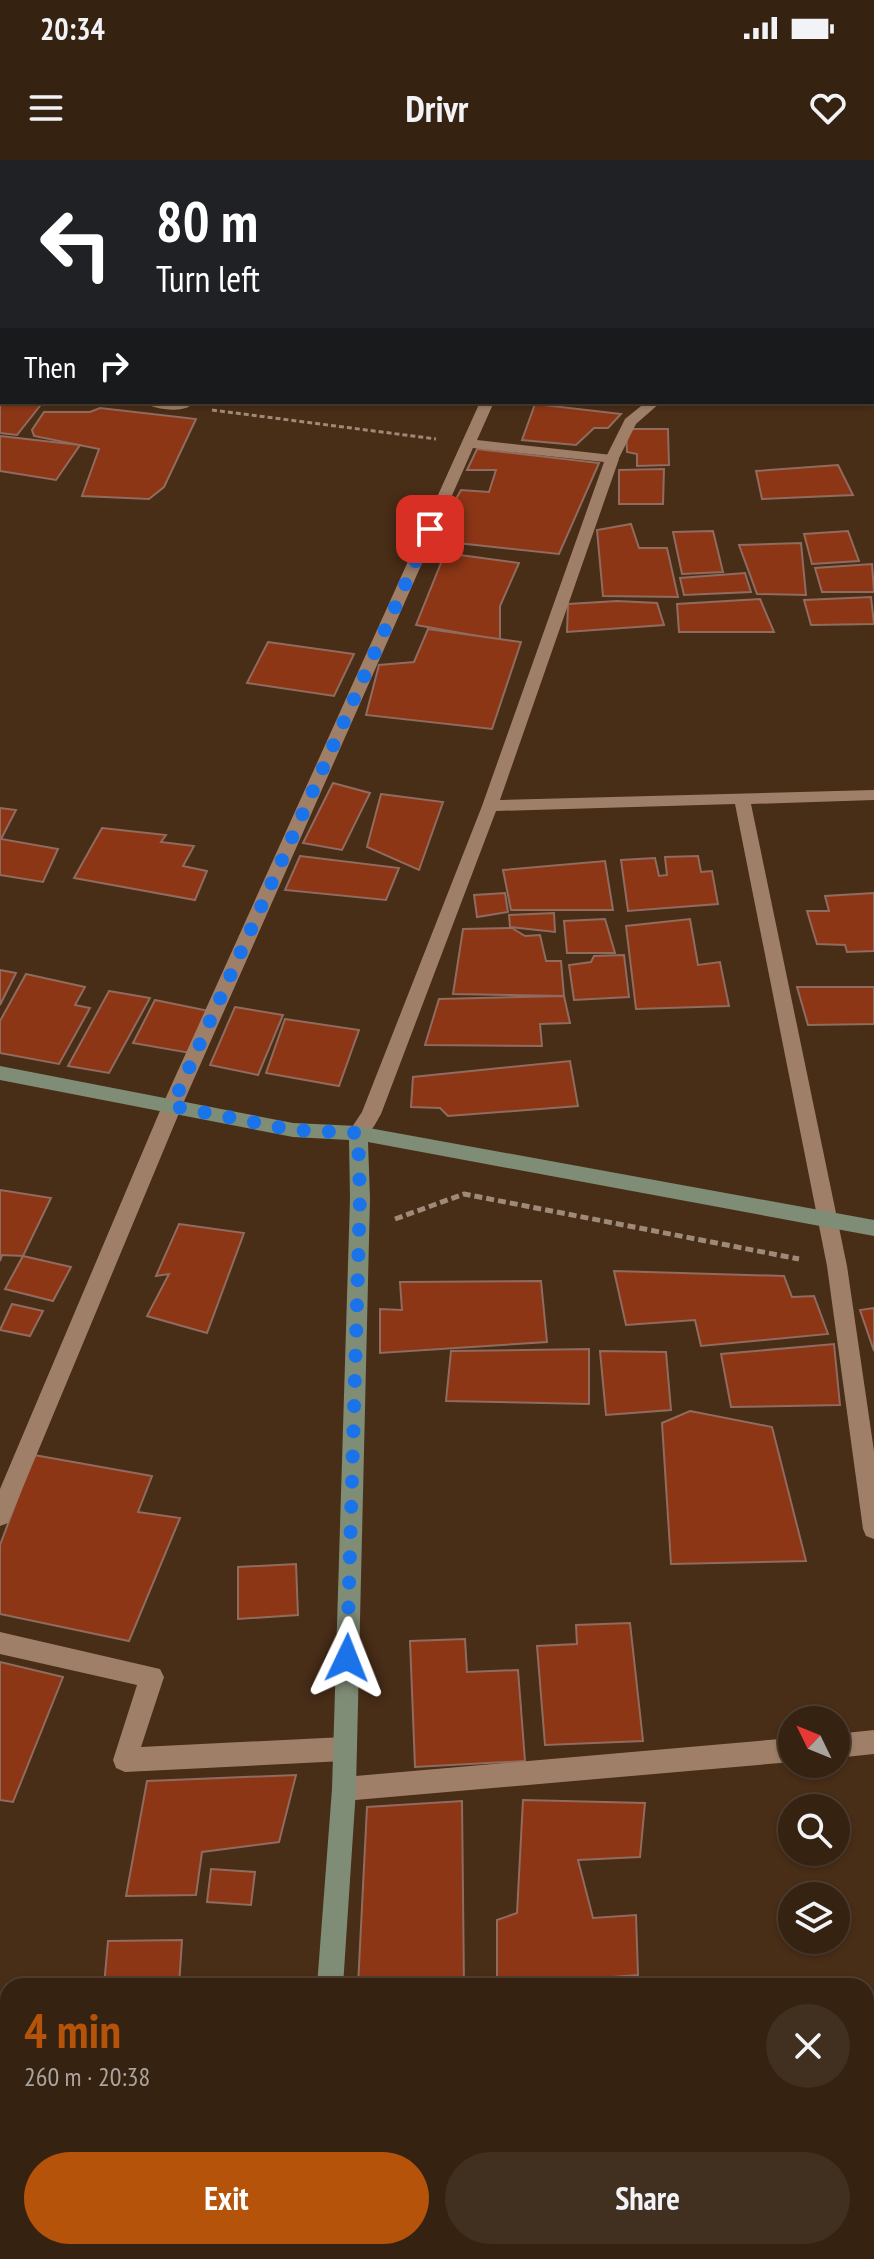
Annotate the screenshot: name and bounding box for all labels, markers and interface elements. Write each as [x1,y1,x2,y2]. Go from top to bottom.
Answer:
text: 20:34 [40,9,105,48]
text: Drivr [406,85,468,132]
icon: menu [24,86,68,130]
icon: heart [806,86,850,130]
text: 80 m [156,185,258,257]
icon: left [24,192,128,296]
text: Turn left [156,255,260,302]
icon: right [92,344,136,388]
text: Then [24,347,76,386]
pin [396,495,464,563]
icon: arrive [408,507,452,551]
position arrow [305,1616,389,1700]
north arrow [778,1706,850,1778]
map controls [778,1706,850,1954]
button: search [778,1794,850,1866]
button: layers [778,1882,850,1954]
text: 4 min [24,1999,121,2061]
button: close [766,2004,850,2088]
text: 260 m · 20:38 [24,2060,150,2093]
button: Exit [24,2152,429,2244]
button: Share [445,2152,850,2244]

